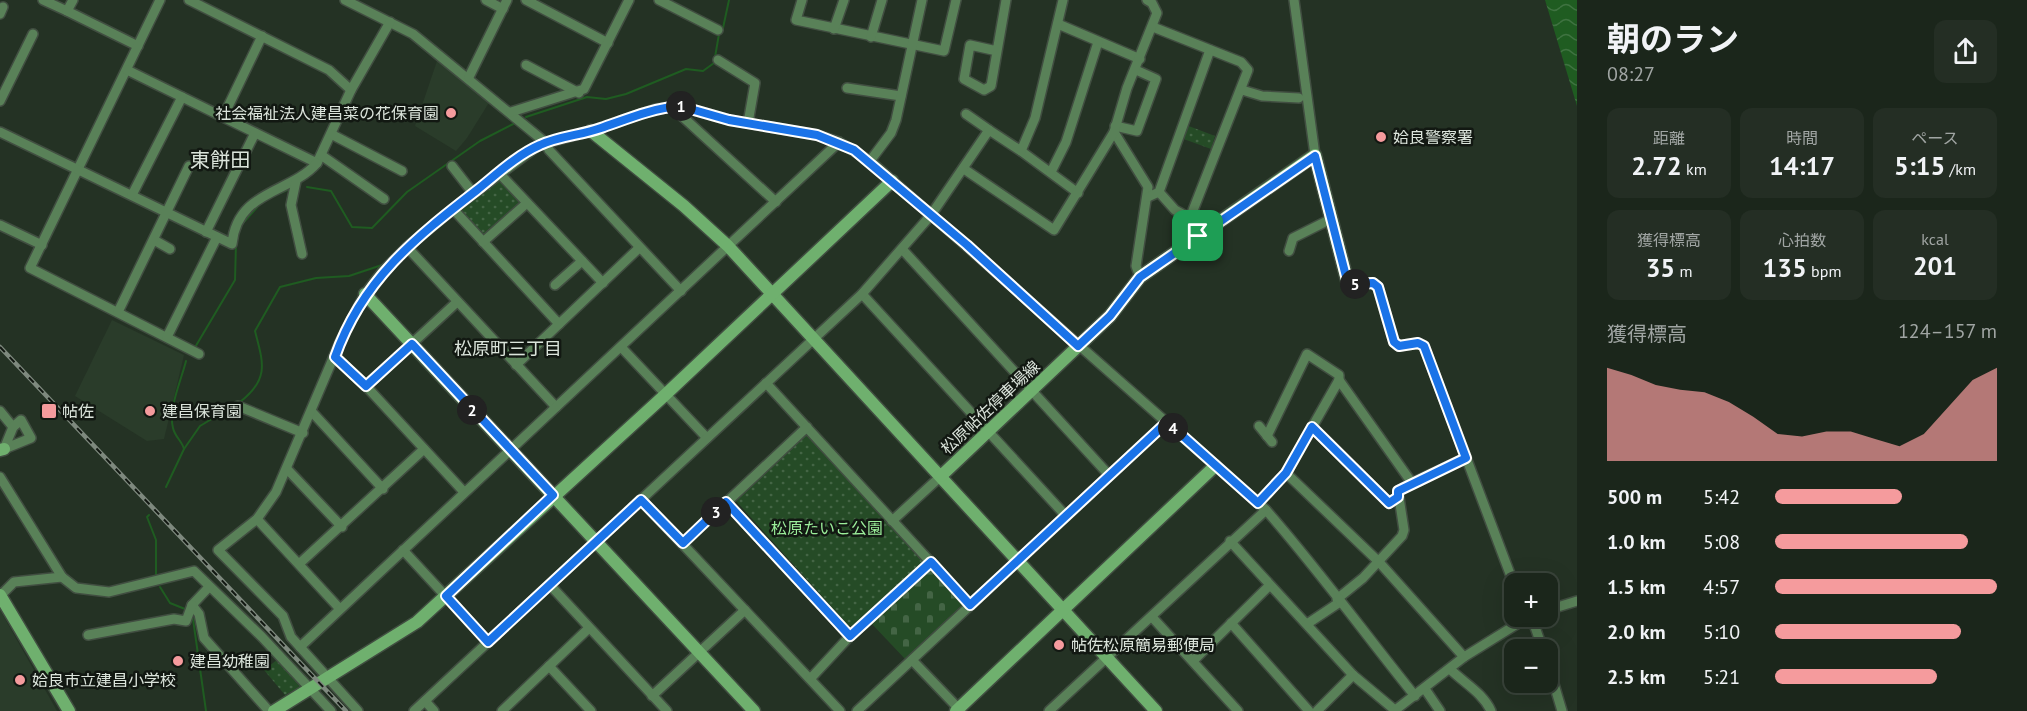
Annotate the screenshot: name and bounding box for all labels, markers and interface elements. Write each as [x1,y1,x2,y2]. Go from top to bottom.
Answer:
text: 朝のラン [1607,17,1739,60]
button: share [1934,20,1997,83]
text: 08:27 [1607,61,1655,87]
pin: 1 [666,91,696,121]
text: 1 [676,96,686,116]
place label: 社会福祉法人建昌菜の花保育園 [215,103,439,123]
marker: 社会福祉法人建昌菜の花保育園 [444,106,458,120]
place label: 姶良警察署 [1393,127,1473,147]
text: 距離 [1653,128,1685,148]
text: 時間 [1786,128,1818,148]
text: ペース [1911,128,1959,148]
marker: 姶良警察署 [1374,130,1388,144]
district label: 東餅田 [190,147,250,173]
text: 2.72 [1631,149,1682,182]
text: 14:17 [1769,149,1835,182]
text: 5:15 [1894,149,1945,182]
text: km [1682,159,1707,179]
text: /km [1945,159,1976,179]
pin [1172,210,1223,261]
icon: arrive [1181,219,1214,252]
text: kcal [1921,229,1949,249]
text: 獲得標高 [1637,230,1701,250]
text: 心拍数 [1778,230,1826,250]
text: 201 [1913,249,1957,282]
text: 35 [1646,251,1675,284]
text: 135 [1763,251,1807,284]
text: m [1675,261,1692,281]
text: bpm [1807,261,1841,281]
pin: 5 [1340,269,1370,299]
text: 5 [1350,274,1360,294]
text: 124–157 m [1898,318,1997,344]
text: 獲得標高 [1607,321,1687,347]
district label: 松原町三丁目 [454,337,562,360]
street label: 松原帖佐停車場線 [936,356,1044,458]
pin: 2 [457,395,487,425]
text: 2 [467,400,477,420]
place label: 帖佐 [62,401,94,421]
place label: 建昌保育園 [162,401,242,421]
marker: 帖佐 [40,402,58,420]
marker: 建昌保育園 [143,404,157,418]
pin: 4 [1158,413,1188,443]
text: 4 [1168,418,1178,438]
text: 500 m [1607,484,1662,510]
text: 5:42 [1703,484,1740,510]
pin: 3 [701,497,731,527]
text: 3 [711,502,721,522]
park label: 松原たいこ公園 [771,518,883,538]
text: 1.0 km [1607,529,1666,555]
text: 5:08 [1703,529,1740,555]
map controls [1504,573,1558,693]
button: + [1504,573,1558,627]
text: 1.5 km [1607,574,1666,600]
text: 4:57 [1703,574,1740,600]
text: 2.0 km [1607,619,1666,645]
text: 5:10 [1703,619,1740,645]
place label: 帖佐松原簡易郵便局 [1071,635,1215,655]
marker: 帖佐松原簡易郵便局 [1052,638,1066,652]
button: − [1504,639,1558,693]
place label: 建昌幼稚園 [190,651,270,671]
marker: 建昌幼稚園 [171,654,185,668]
text: 2.5 km [1607,664,1666,690]
text: 5:21 [1703,664,1740,690]
place label: 姶良市立建昌小学校 [32,670,176,690]
marker: 姶良市立建昌小学校 [13,673,27,687]

